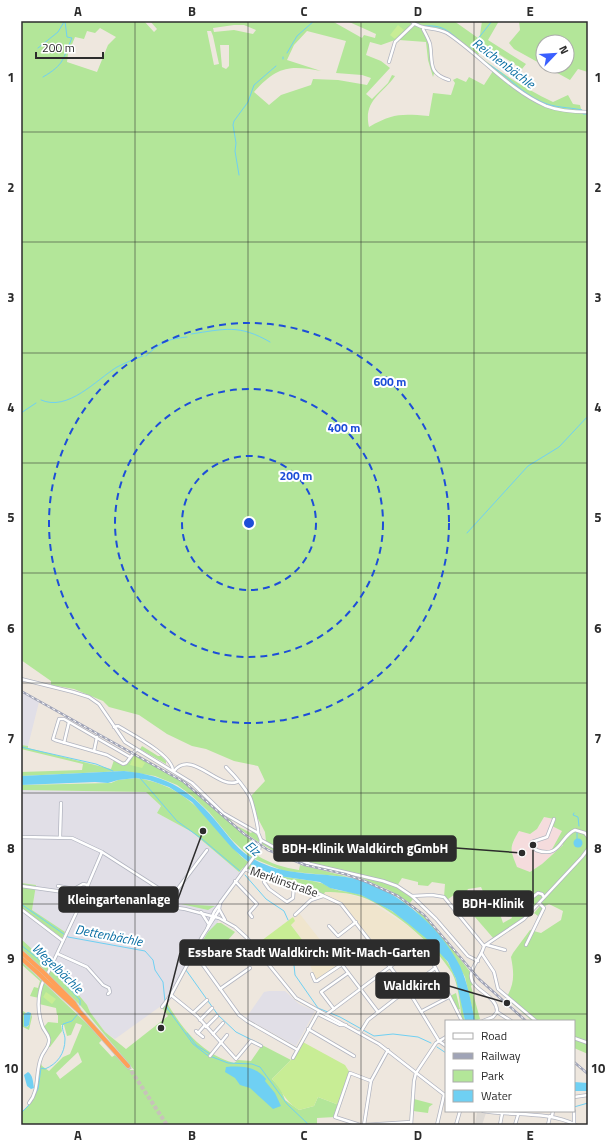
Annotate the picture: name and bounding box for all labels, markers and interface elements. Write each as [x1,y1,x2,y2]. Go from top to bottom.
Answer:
text: A [74,1,82,21]
text: B [188,1,196,21]
text: C [300,1,308,21]
text: D [414,1,422,21]
text: E [526,1,534,21]
water label: Reichenbächle [469,33,540,94]
scale bar [36,34,103,60]
north arrow [535,34,575,74]
text: 200 m [42,38,75,57]
text: N [555,43,573,57]
text: 1 [7,67,15,87]
text: 1 [594,67,602,87]
text: 2 [7,177,15,197]
text: 2 [594,177,602,197]
text: 3 [7,287,15,307]
text: 3 [594,287,602,307]
text: 600 m [374,372,406,391]
text: 4 [7,397,15,417]
text: 4 [594,397,602,417]
text: 400 m [328,418,360,437]
text: 200 m [280,466,312,485]
text: 5 [7,507,15,527]
text: 5 [594,507,602,527]
centre of rings [242,516,256,530]
text: 6 [7,618,15,638]
text: 6 [594,618,602,638]
text: 7 [7,728,15,748]
text: 7 [594,728,602,748]
water label: Elz [241,836,266,861]
callout: BDH-Klinik Waldkirch gGmbH [274,836,456,861]
text: 8 [7,838,15,858]
text: BDH-Klinik Waldkirch gGmbH [282,838,448,858]
text: 8 [594,838,602,858]
street label: Merklinstraße [248,861,321,902]
callout: Kleingartenanlage [59,887,178,912]
text: Kleingartenanlage [68,889,171,909]
callout: BDH-Klinik [454,891,533,916]
text: BDH-Klinik [462,893,524,913]
water label: Dettenbächle [74,919,145,952]
water label: Wegelbächle [28,938,89,998]
callout: Essbare Stadt Waldkirch: Mit-Mach-Garten [180,940,439,965]
text: Essbare Stadt Waldkirch: Mit-Mach-Garten [188,942,430,962]
text: 9 [7,948,15,968]
text: 9 [594,948,602,968]
callout: Waldkirch [376,973,449,998]
text: Waldkirch [383,975,441,995]
legend [445,1020,575,1112]
text: Road [481,1026,507,1045]
text: Railway [481,1046,521,1065]
text: 10 [4,1058,18,1078]
text: 10 [591,1058,605,1078]
text: Park [481,1066,504,1085]
text: Water [481,1086,512,1105]
text: A [74,1125,82,1145]
text: B [188,1125,196,1145]
text: C [300,1125,308,1145]
text: D [414,1125,422,1145]
text: E [526,1125,534,1145]

